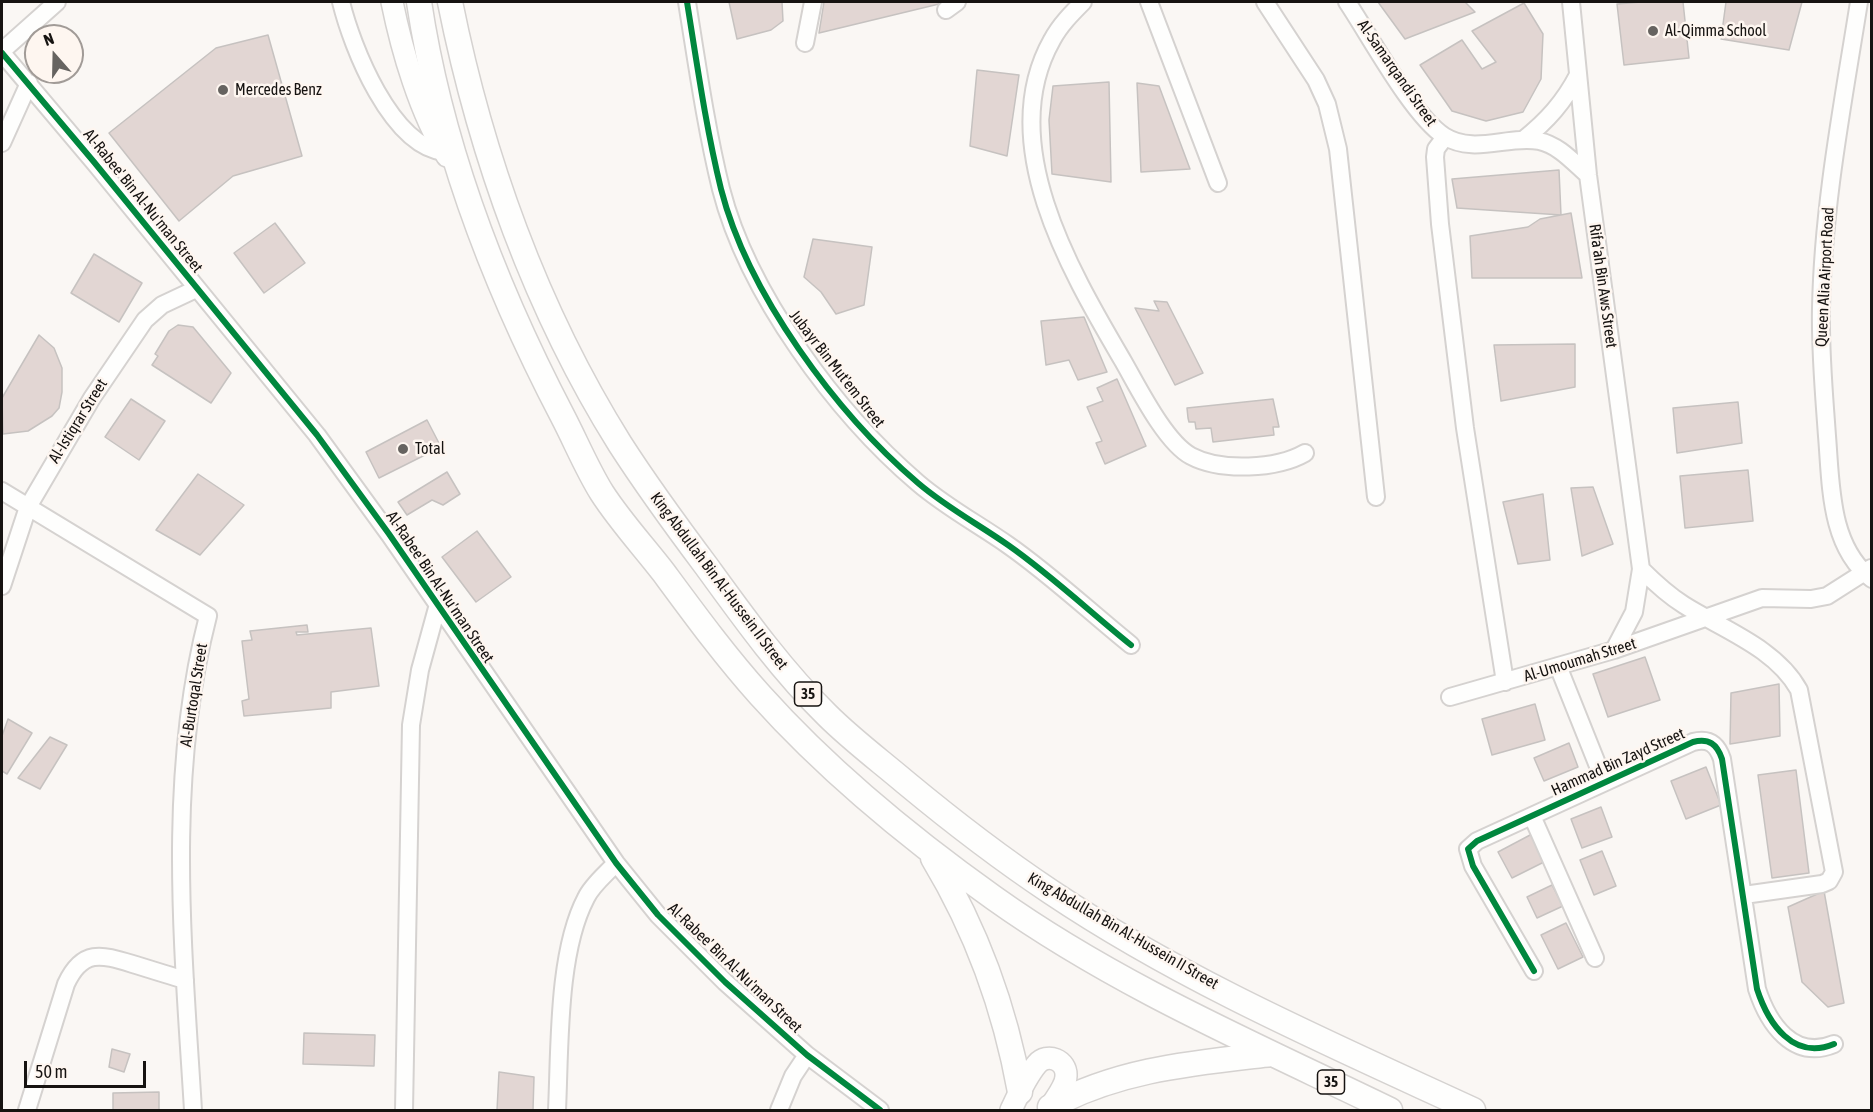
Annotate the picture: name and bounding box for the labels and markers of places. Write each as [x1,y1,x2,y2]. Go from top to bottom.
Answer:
place label: Al-Qimma School [1665,21,1766,41]
marker: Al-Qimma School [1646,24,1660,38]
place label: Mercedes Benz [235,80,322,100]
marker: Mercedes Benz [216,83,230,97]
place label: Total [415,439,445,459]
marker: Total [396,442,410,456]

